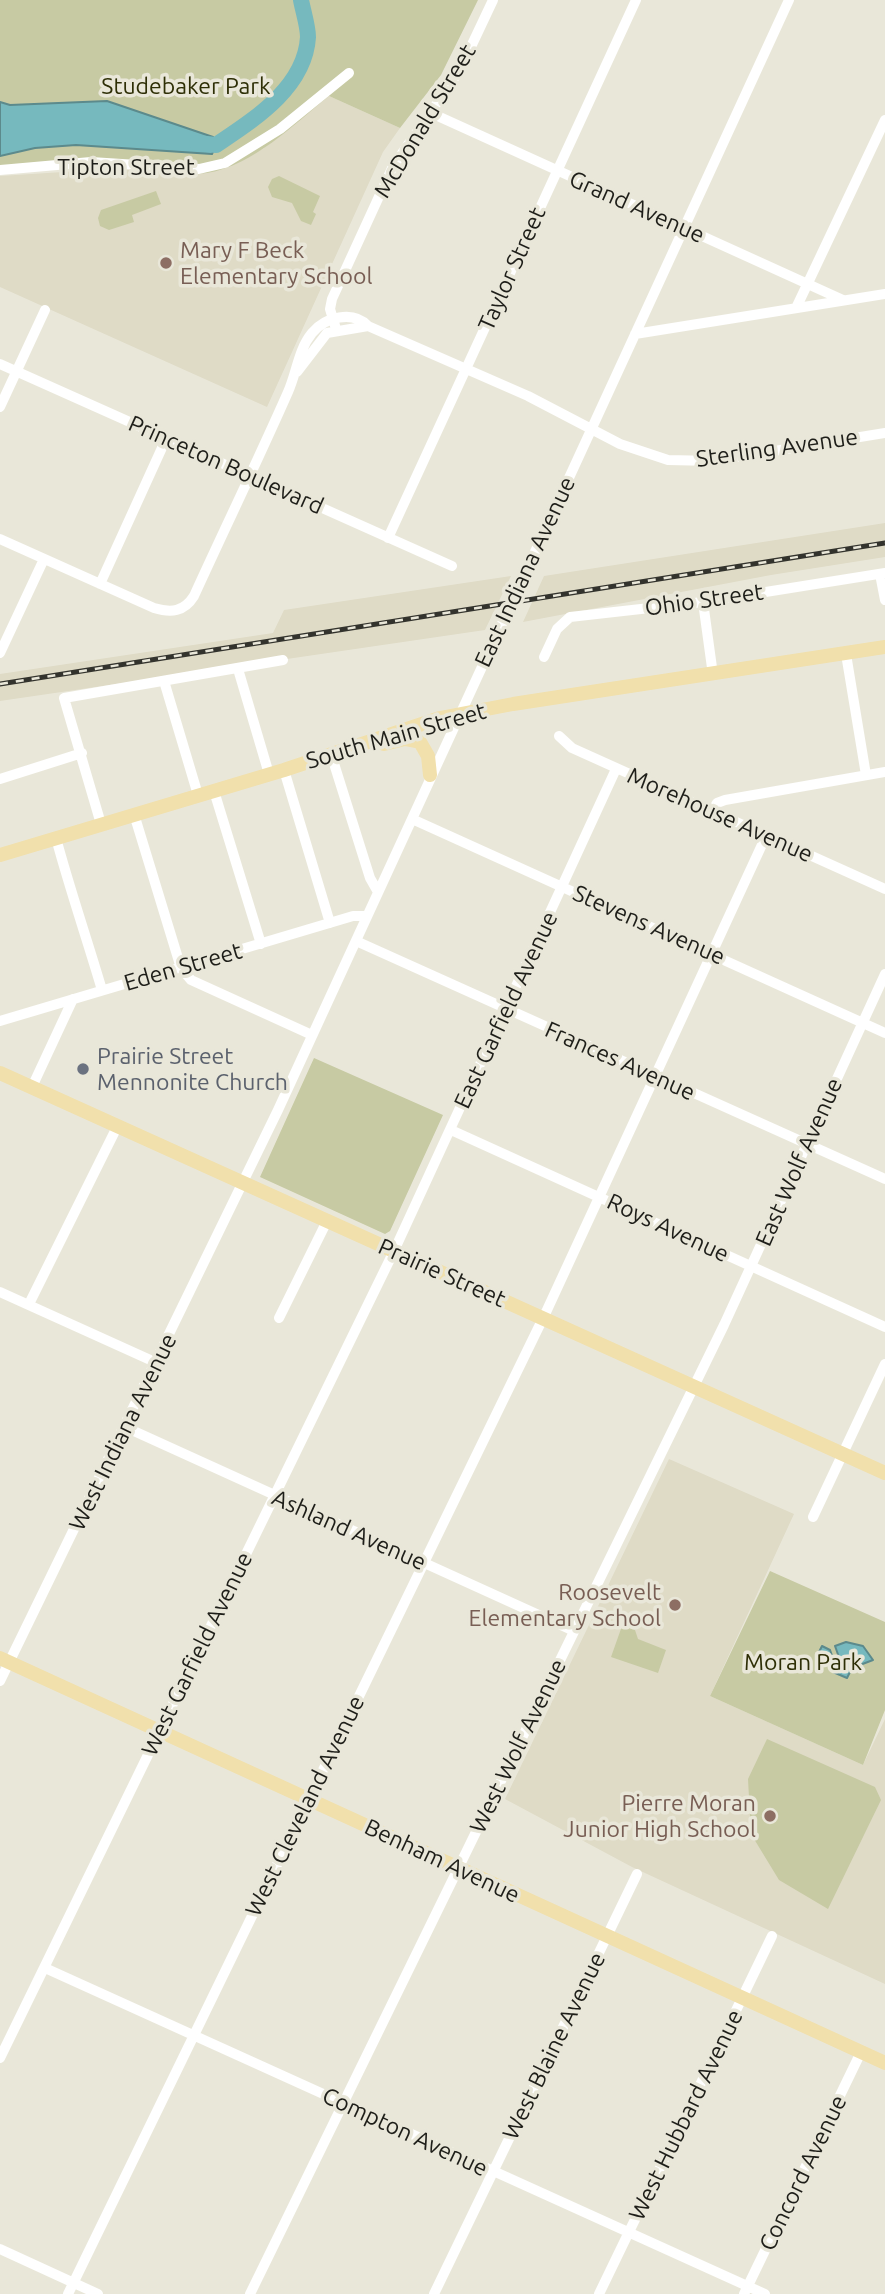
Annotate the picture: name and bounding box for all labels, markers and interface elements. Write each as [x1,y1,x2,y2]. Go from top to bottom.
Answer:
street label: McDonald Street [368,39,482,203]
park label: Studebaker Park [101,72,271,100]
street label: Tipton Street [57,153,195,181]
street label: Grand Avenue [565,165,709,249]
street label: Taylor Street [472,203,552,335]
place label: Mary F Beck Elementary School [180,236,373,290]
marker: Mary F Beck Elementary School [158,255,174,271]
street label: Princeton Boulevard [124,410,328,520]
street label: Sterling Avenue [694,423,860,473]
street label: East Indiana Avenue [469,473,581,671]
street label: Ohio Street [643,578,765,622]
street label: South Main Street [303,697,489,775]
street label: Morehouse Avenue [623,762,817,868]
street label: Stevens Avenue [569,879,729,971]
street label: East Garfield Avenue [448,907,564,1113]
street label: Eden Street [121,937,245,997]
street label: Frances Avenue [541,1016,699,1106]
place label: Prairie Street Mennonite Church [97,1042,288,1096]
marker: Prairie Street Mennonite Church [75,1061,91,1077]
street label: East Wolf Avenue [750,1074,848,1250]
street label: Roys Avenue [603,1188,733,1268]
street label: Prairie Street [374,1233,510,1313]
street label: West Indiana Avenue [63,1329,183,1535]
street label: Ashland Avenue [268,1484,430,1576]
street label: West Garfield Avenue [136,1548,258,1760]
place label: Roosevelt Elementary School [468,1578,661,1632]
marker: Roosevelt Elementary School [667,1597,683,1613]
park label: Moran Park [744,1648,862,1676]
street label: West Wolf Avenue [464,1655,572,1837]
street label: West Cleveland Avenue [240,1691,370,1921]
place label: Pierre Moran Junior High School [563,1789,756,1843]
marker: Pierre Moran Junior High School [762,1808,778,1824]
street label: Benham Avenue [360,1813,524,1909]
street label: West Blaine Avenue [497,1948,611,2144]
street label: West Hubbard Avenue [623,2005,749,2225]
street label: Compton Avenue [318,2082,492,2182]
street label: Concord Avenue [753,2091,853,2255]

